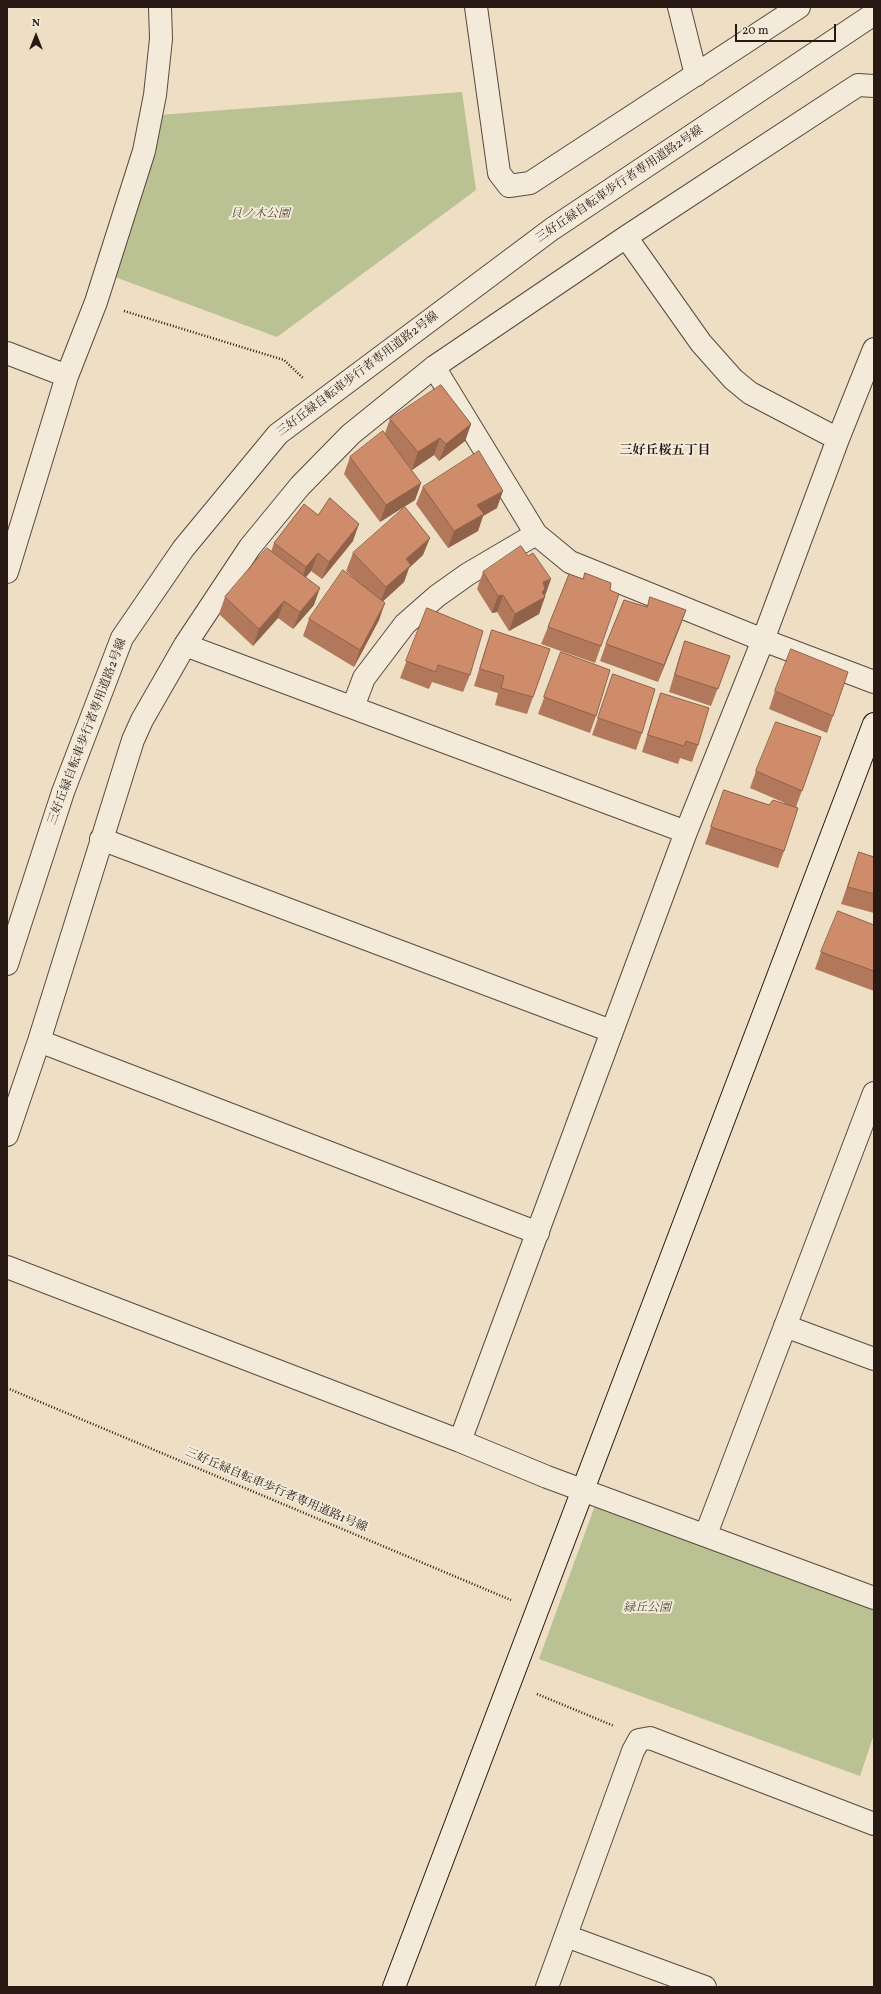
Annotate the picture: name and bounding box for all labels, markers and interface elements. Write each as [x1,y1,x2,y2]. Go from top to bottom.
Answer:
north arrow [16,16,56,56]
text: N [32,16,40,31]
scale bar [737,16,838,42]
text: 20 m [742,23,769,39]
street label: 三好丘緑自転車歩行者専用道路2号線 [534,124,706,246]
park label: 貝ノ木公園 [230,208,290,222]
street label: 三好丘緑自転車歩行者専用道路2号線 [274,310,442,440]
district label: 三好丘桜五丁目 [620,444,710,460]
street label: 三好丘緑自転車歩行者専用道路2号線 [46,637,130,827]
street label: 三好丘緑自転車歩行者専用道路1号線 [183,1446,369,1536]
park label: 緑丘公園 [623,1602,671,1616]

